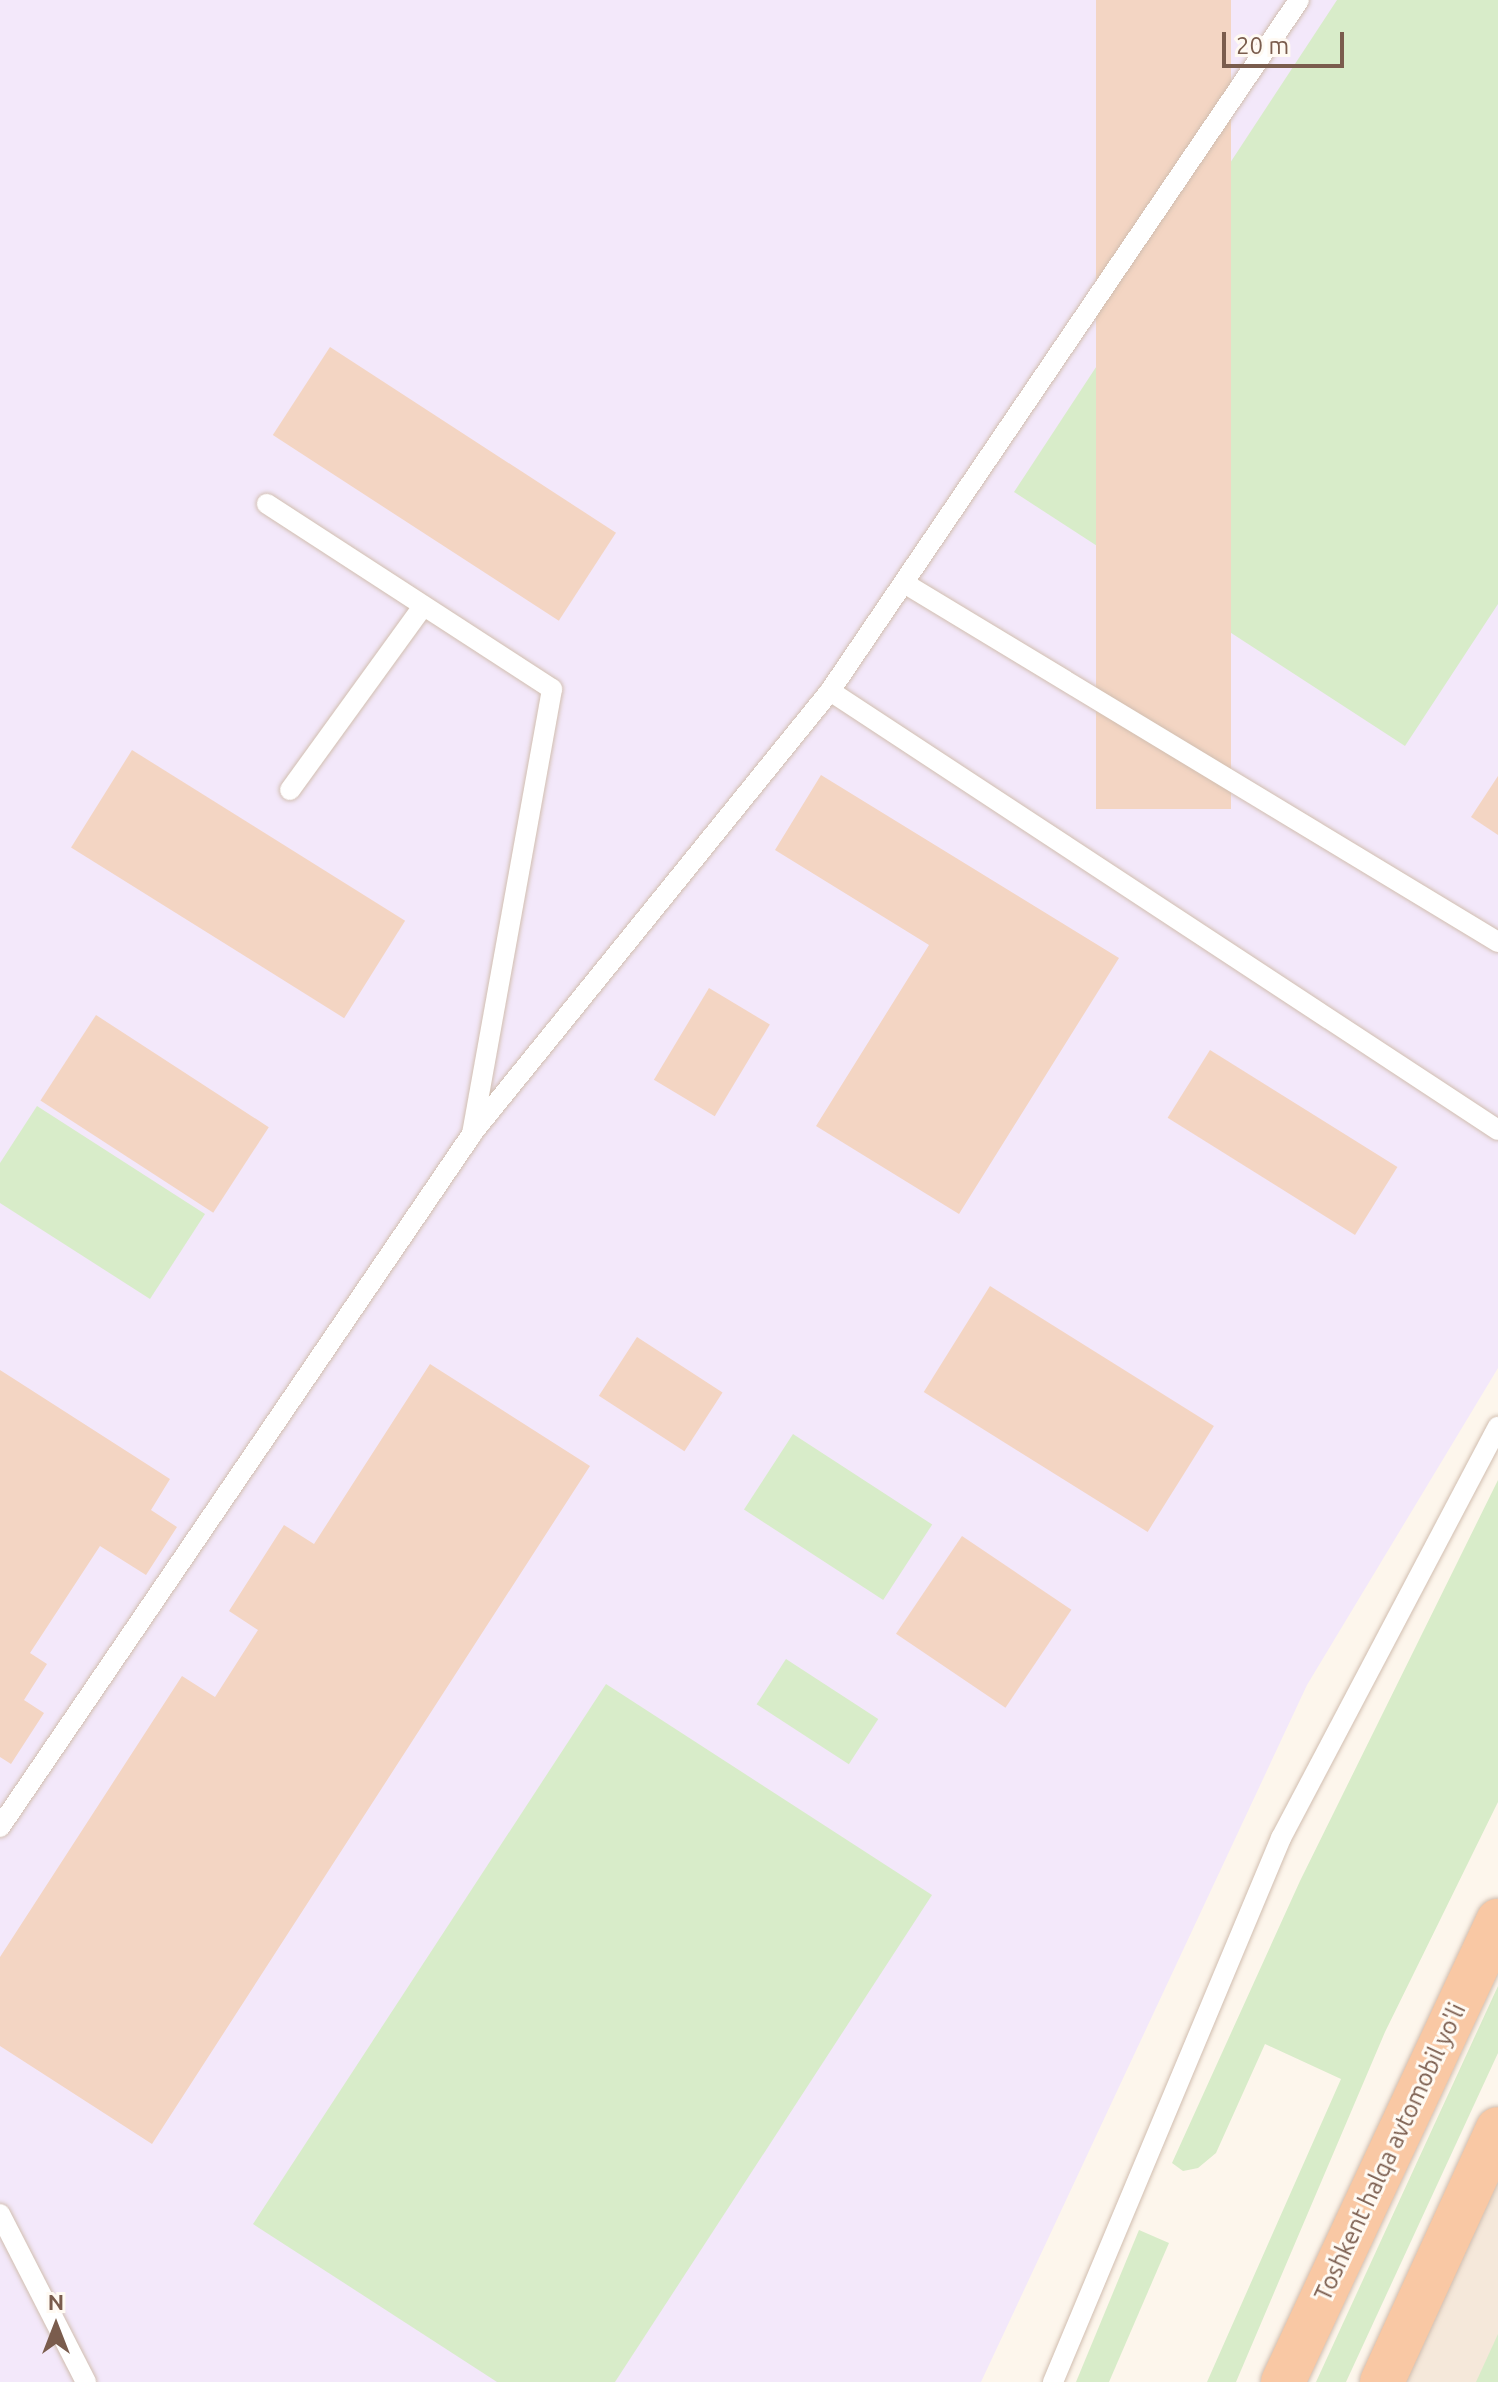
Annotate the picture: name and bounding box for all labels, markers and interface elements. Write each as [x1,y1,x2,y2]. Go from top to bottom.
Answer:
scale bar [1226,16,1348,66]
text: 20 m [1236,32,1289,59]
street label: Toshkent halqa avtomobil yo'li [1308,1999,1472,2305]
north arrow [16,2286,96,2366]
text: N [48,2289,64,2314]

